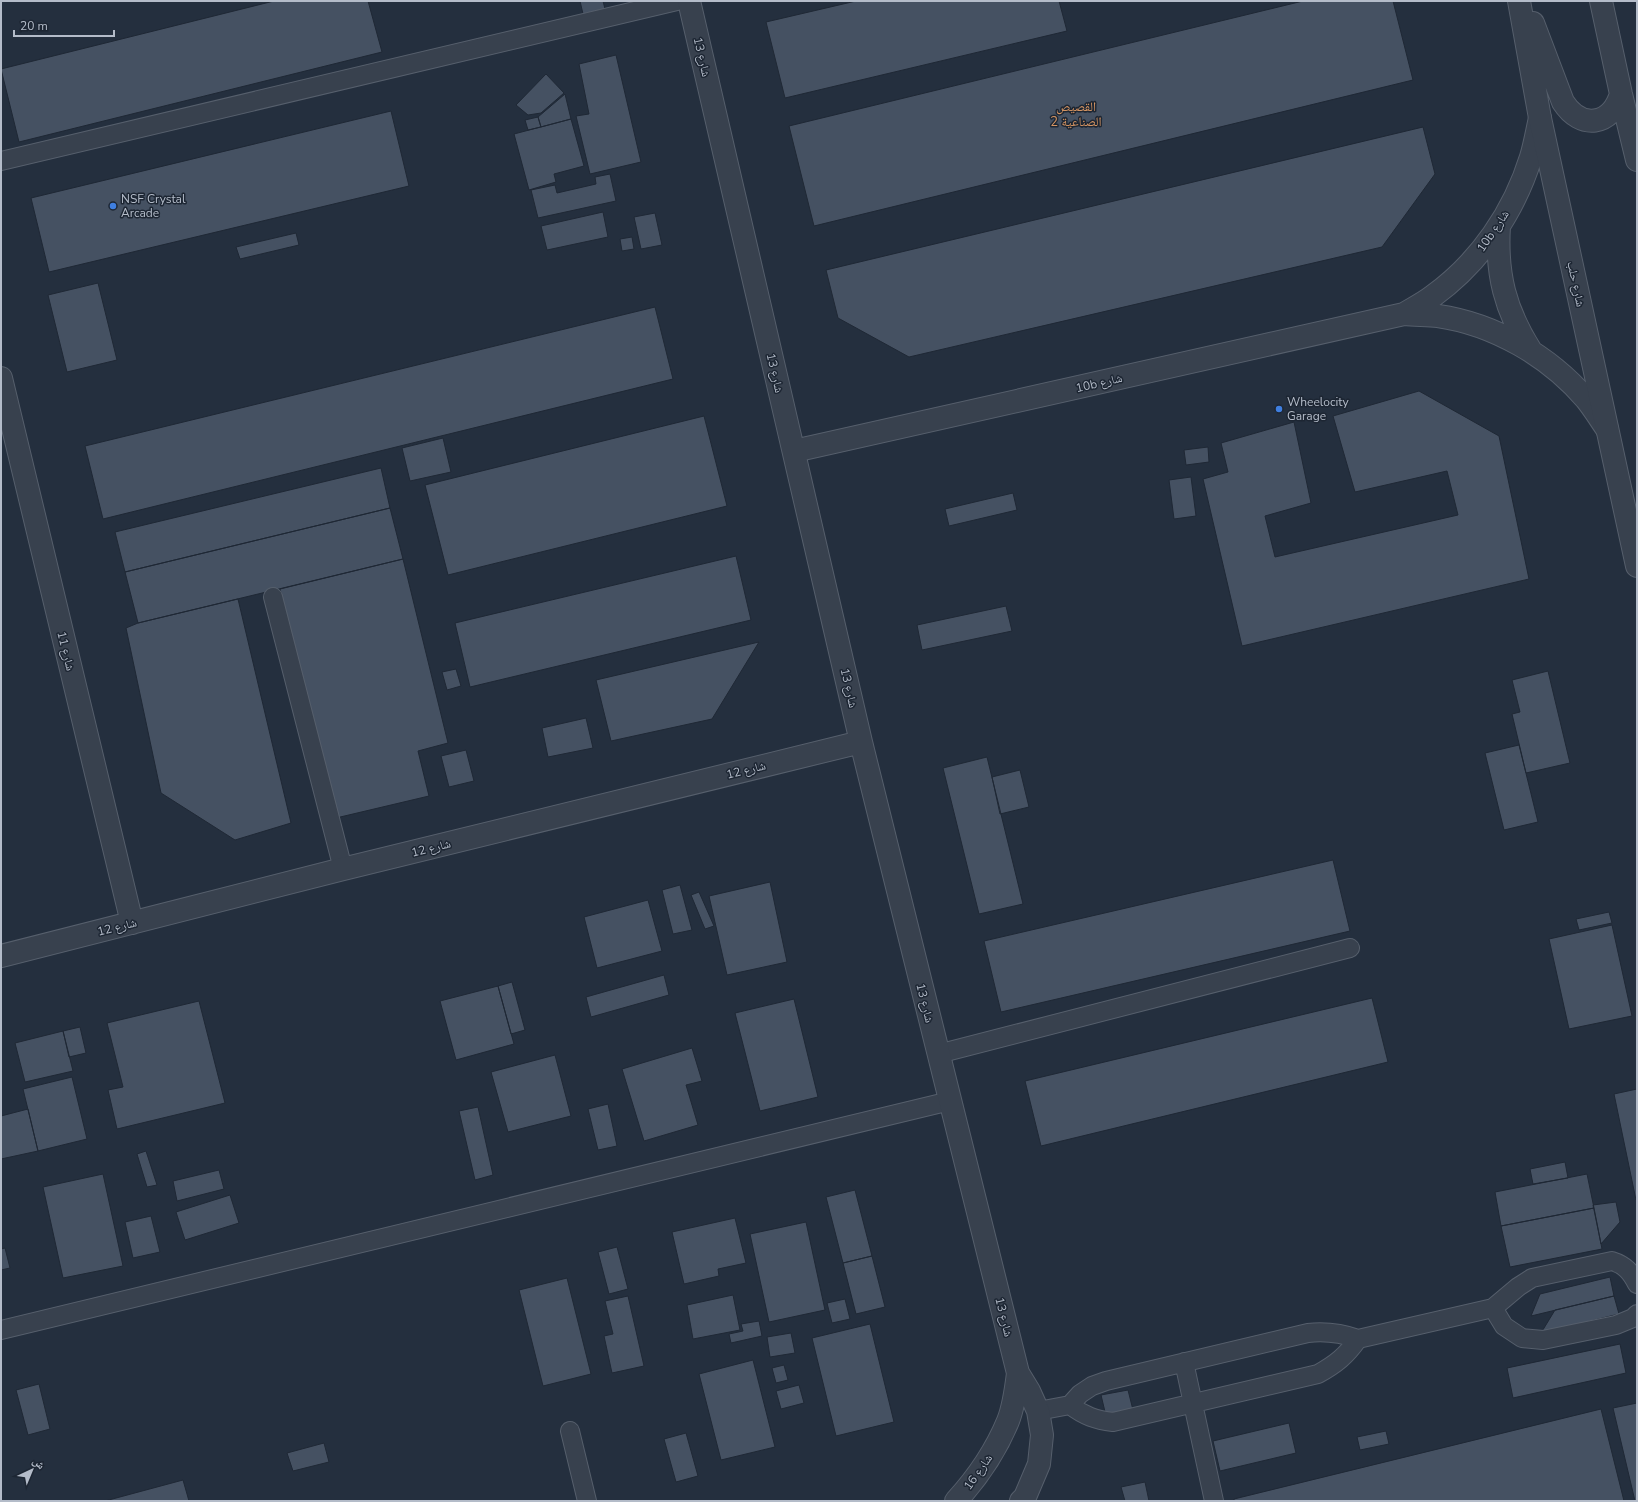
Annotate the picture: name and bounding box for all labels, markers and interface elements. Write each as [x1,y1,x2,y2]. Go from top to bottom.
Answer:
scale bar [14,12,114,38]
text: 20 m [20,18,48,34]
street label: شارع 13 [690,36,714,79]
district label: القصيص الصناعية 2 [1050,98,1102,131]
place label: NSF Crystal Arcade [121,191,186,221]
marker: NSF Crystal Arcade [108,201,118,211]
street label: 10b شارع [1473,207,1513,255]
street label: شارع حلب [1563,260,1589,308]
street label: شارع 13 [763,352,787,395]
street label: 10b شارع [1074,370,1124,396]
place label: Wheelocity Garage [1287,394,1350,424]
marker: Wheelocity Garage [1274,404,1284,414]
street label: شارع 11 [53,630,79,673]
street label: شارع 13 [837,667,861,710]
street label: شارع 12 [725,757,768,783]
street label: شارع 12 [410,835,453,861]
street label: شارع 12 [96,914,139,940]
street label: شارع 13 [912,982,938,1025]
street label: شارع 13 [991,1296,1017,1339]
north arrow [12,1450,52,1490]
street label: شارع 16 [960,1451,996,1493]
text: ش [29,1454,48,1473]

